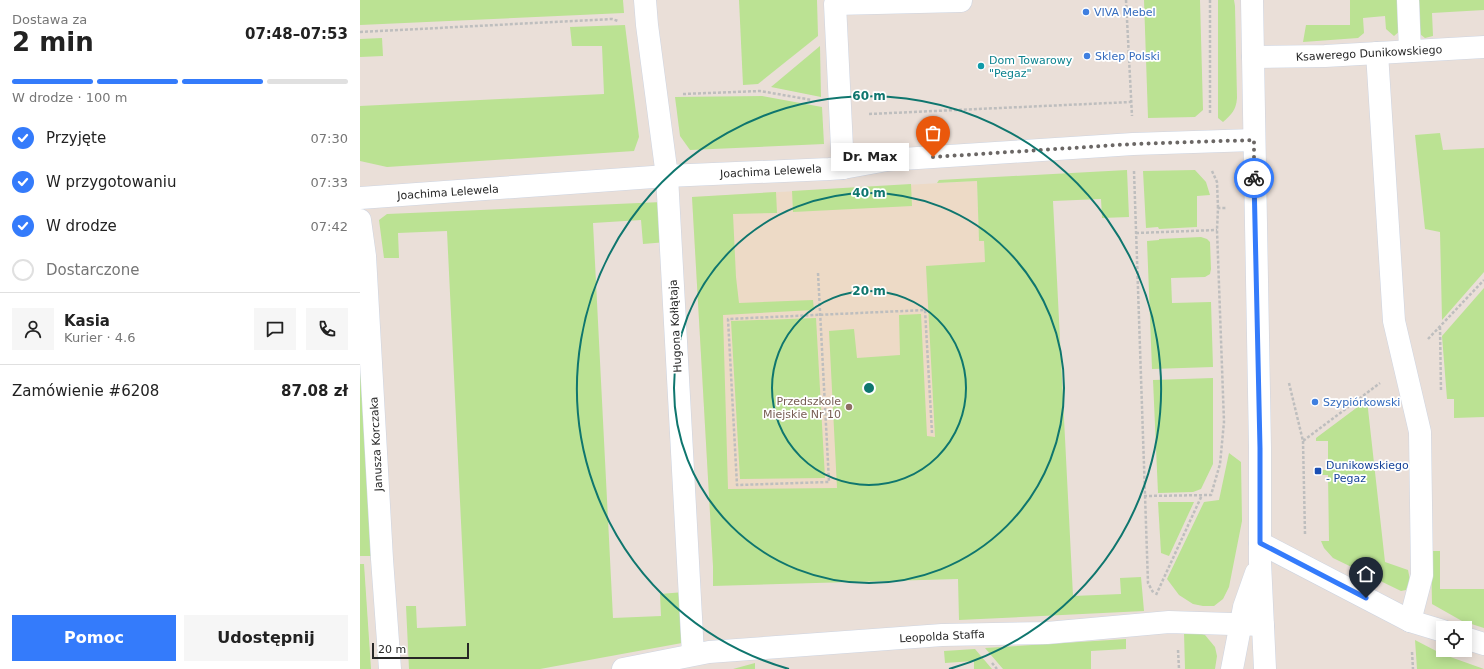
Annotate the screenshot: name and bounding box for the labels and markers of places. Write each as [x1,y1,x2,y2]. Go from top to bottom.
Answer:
place label: VIVA Mebel [1094,6,1156,19]
marker: VIVA Mebel [1081,7,1091,17]
place label: Sklep Polski [1095,50,1160,63]
marker: Sklep Polski [1082,51,1092,61]
place label: Dom Towarowy "Pegaz" [989,54,1073,80]
marker: Dom Towarowy "Pegaz" [976,61,986,71]
pin [916,116,950,157]
callout: Dr. Max [831,143,909,171]
centre of rings [862,381,876,395]
place label: Przedszkole Miejskie Nr 10 [763,395,841,421]
place label: Szypiórkowski [1323,396,1400,409]
marker: Szypiórkowski [1310,397,1320,407]
marker: Przedszkole Miejskie Nr 10 [844,402,854,412]
place label: Dunikowskiego - Pegaz [1326,459,1409,485]
marker: Dunikowskiego - Pegaz [1313,466,1323,476]
pin [1349,557,1383,598]

